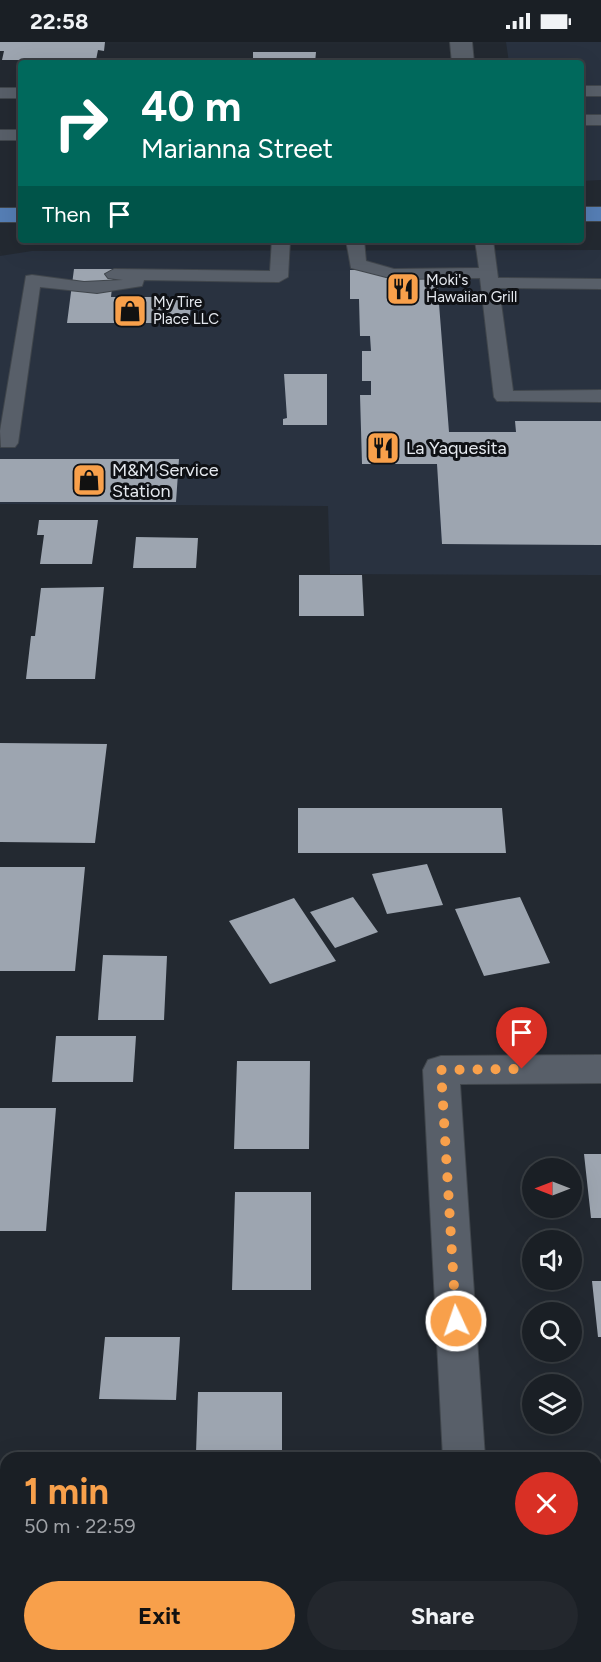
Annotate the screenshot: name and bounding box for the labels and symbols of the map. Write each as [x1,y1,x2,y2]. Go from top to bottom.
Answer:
restaurant icon: Moki's Hawaiian Grill [385,271,421,307]
place label: Moki's Hawaiian Grill [426,271,517,306]
shop icon: My Tire Place LLC [112,293,148,329]
place label: My Tire Place LLC [153,293,219,328]
restaurant icon: La Yaquesita [365,430,401,466]
place label: La Yaquesita [406,437,507,459]
place label: M&M Service Station [112,459,219,502]
shop icon: M&M Service Station [71,462,107,498]
pin [496,1007,547,1069]
north arrow [522,1158,582,1218]
position arrow [424,1289,488,1353]

